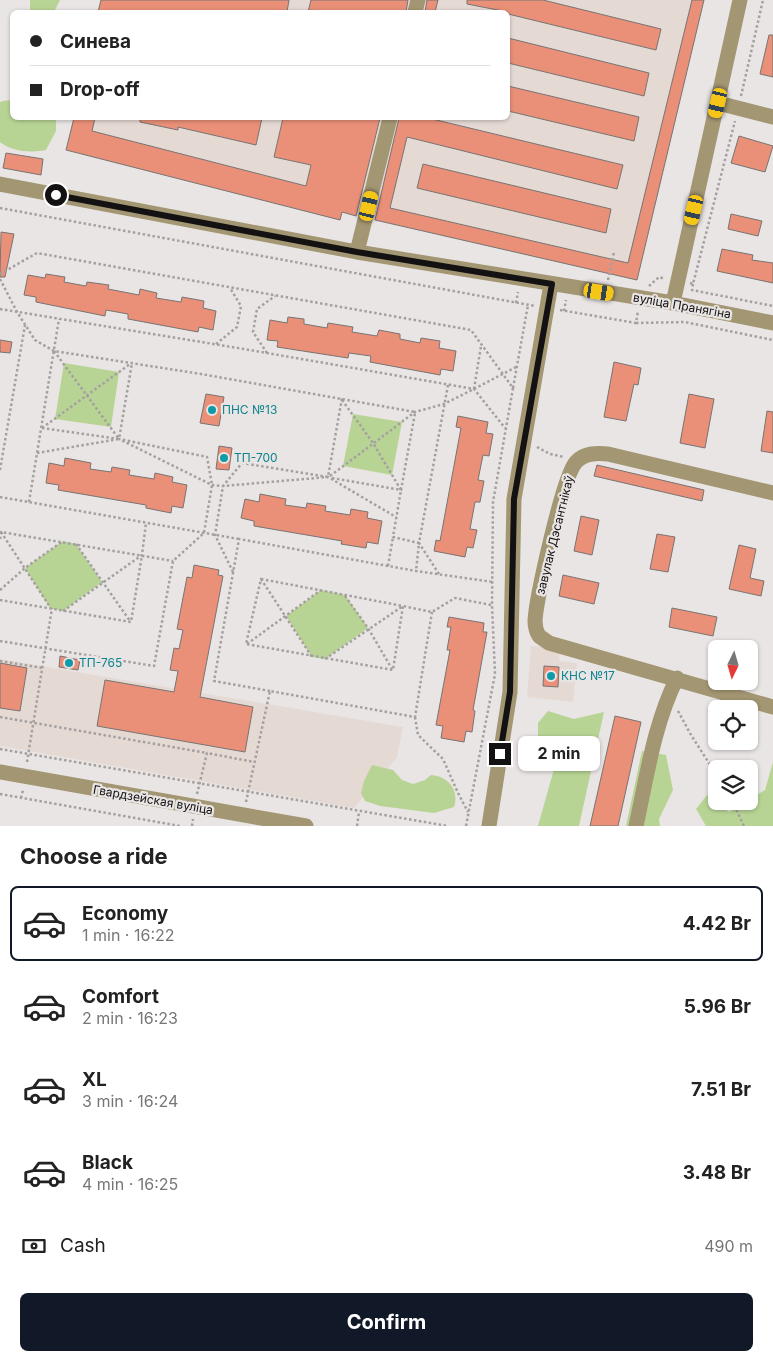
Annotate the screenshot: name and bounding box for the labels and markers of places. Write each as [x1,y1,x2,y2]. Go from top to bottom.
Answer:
place label: ПНС №13 [222,402,277,417]
marker: ПНС №13 [206,404,218,416]
place label: ТП-700 [234,450,278,465]
marker: ТП-700 [218,452,230,464]
place label: ТП-765 [79,655,122,670]
marker: ТП-765 [63,657,75,669]
place label: КНС №17 [561,668,615,683]
marker: КНС №17 [545,670,557,682]

